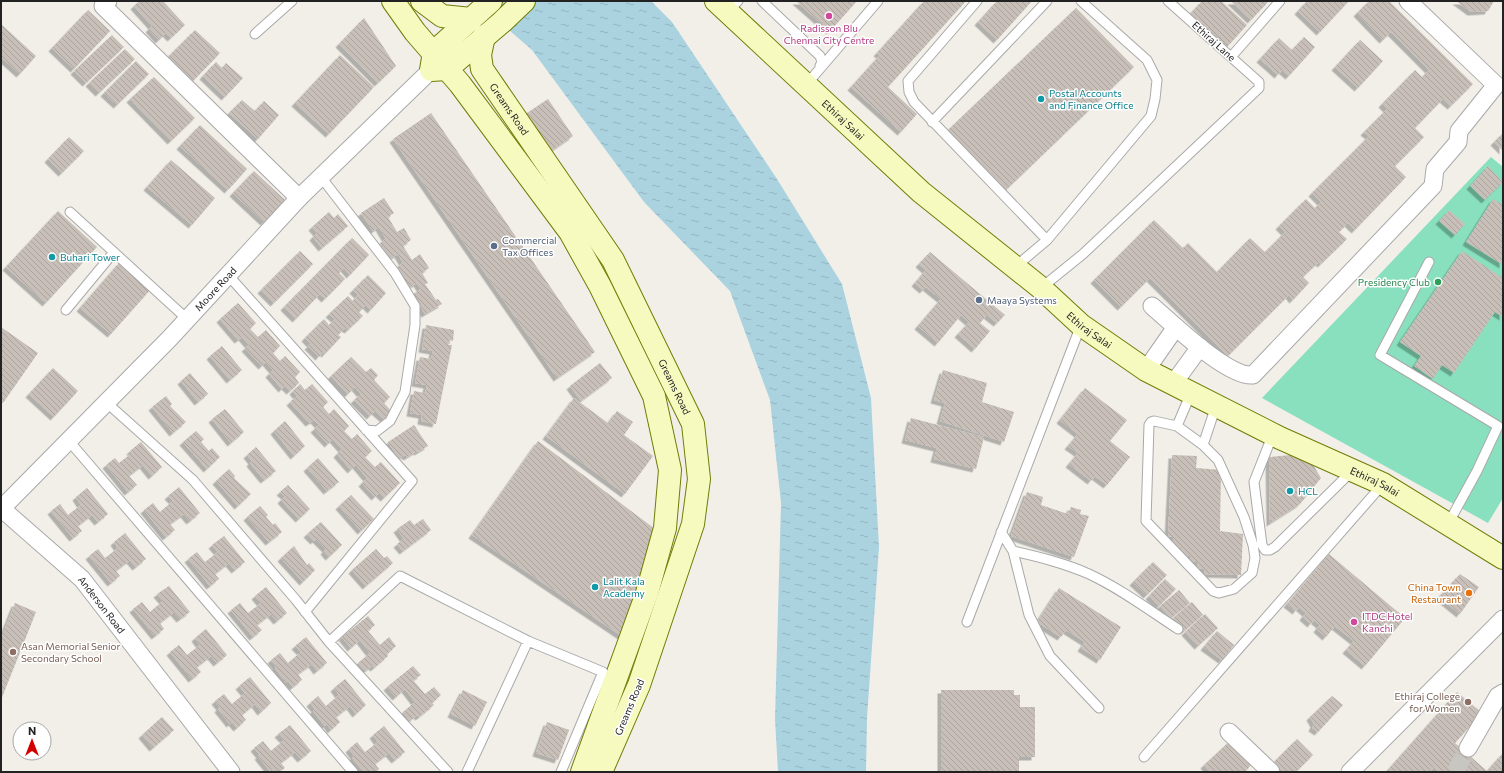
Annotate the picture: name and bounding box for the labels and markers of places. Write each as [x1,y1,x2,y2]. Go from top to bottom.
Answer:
marker: Radisson Blu Chennai City Centre [824,11,834,21]
place label: Radisson Blu Chennai City Centre [784,22,874,46]
place label: Postal Accounts and Finance Office [1049,87,1133,111]
marker: Postal Accounts and Finance Office [1036,94,1046,104]
place label: Commercial Tax Offices [502,234,557,258]
marker: Commercial Tax Offices [489,241,499,251]
place label: Buhari Tower [60,251,120,263]
marker: Buhari Tower [47,252,57,262]
place label: Presidency Club [1358,276,1430,288]
marker: Presidency Club [1433,277,1443,287]
place label: Maaya Systems [987,294,1057,306]
marker: Maaya Systems [974,295,984,305]
place label: HCL [1298,485,1318,497]
marker: HCL [1285,486,1295,496]
place label: Lalit Kala Academy [603,575,645,599]
place label: China Town Restaurant [1408,581,1461,605]
marker: Lalit Kala Academy [590,582,600,592]
marker: China Town Restaurant [1464,588,1474,598]
place label: ITDC Hotel Kanchi [1362,610,1413,634]
marker: ITDC Hotel Kanchi [1349,617,1359,627]
place label: Asan Memorial Senior Secondary School [21,640,121,664]
marker: Asan Memorial Senior Secondary School [8,647,18,657]
place label: Ethiraj College for Women [1394,690,1460,714]
marker: Ethiraj College for Women [1463,697,1473,707]

